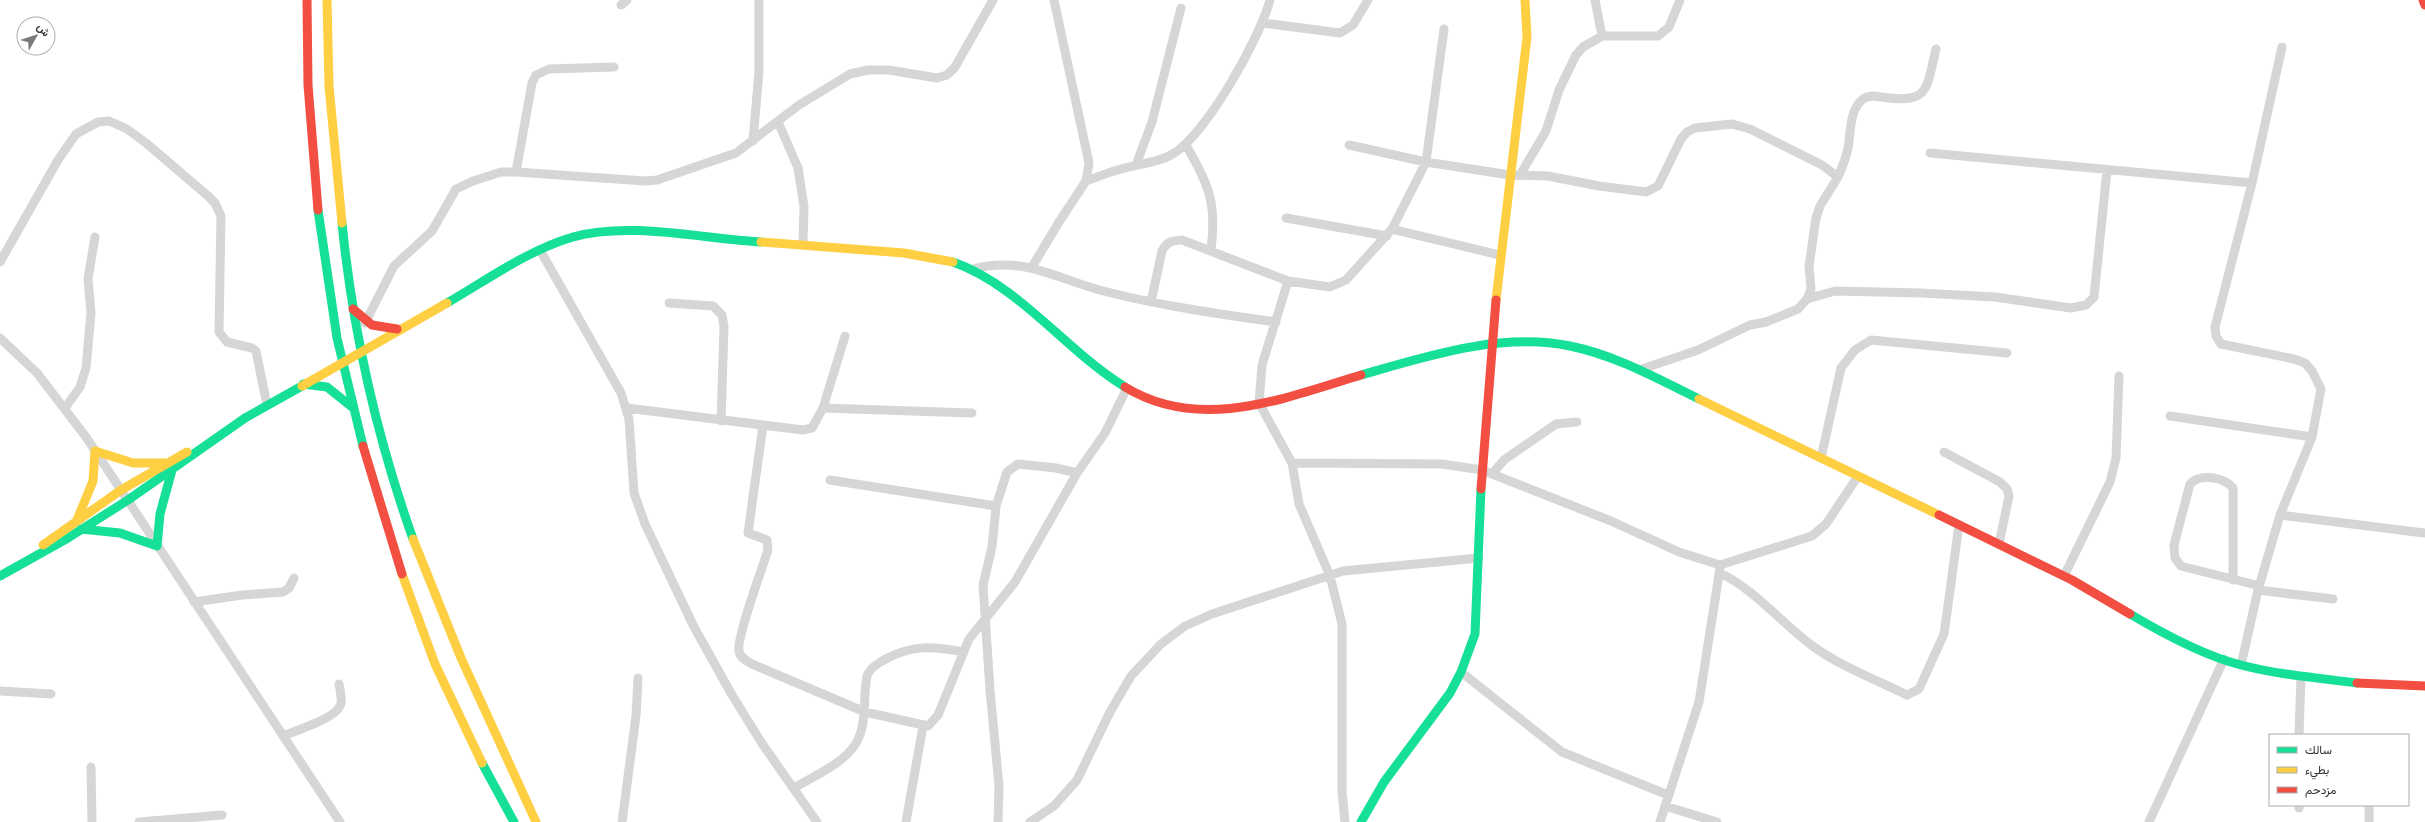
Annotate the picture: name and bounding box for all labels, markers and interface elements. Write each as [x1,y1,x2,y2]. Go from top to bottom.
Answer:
north arrow [16,16,56,56]
text: ش [33,20,53,40]
legend [2269,734,2409,806]
text: سالك [2305,742,2332,759]
text: بطيء [2305,762,2329,780]
text: مزدحم [2305,782,2336,799]

